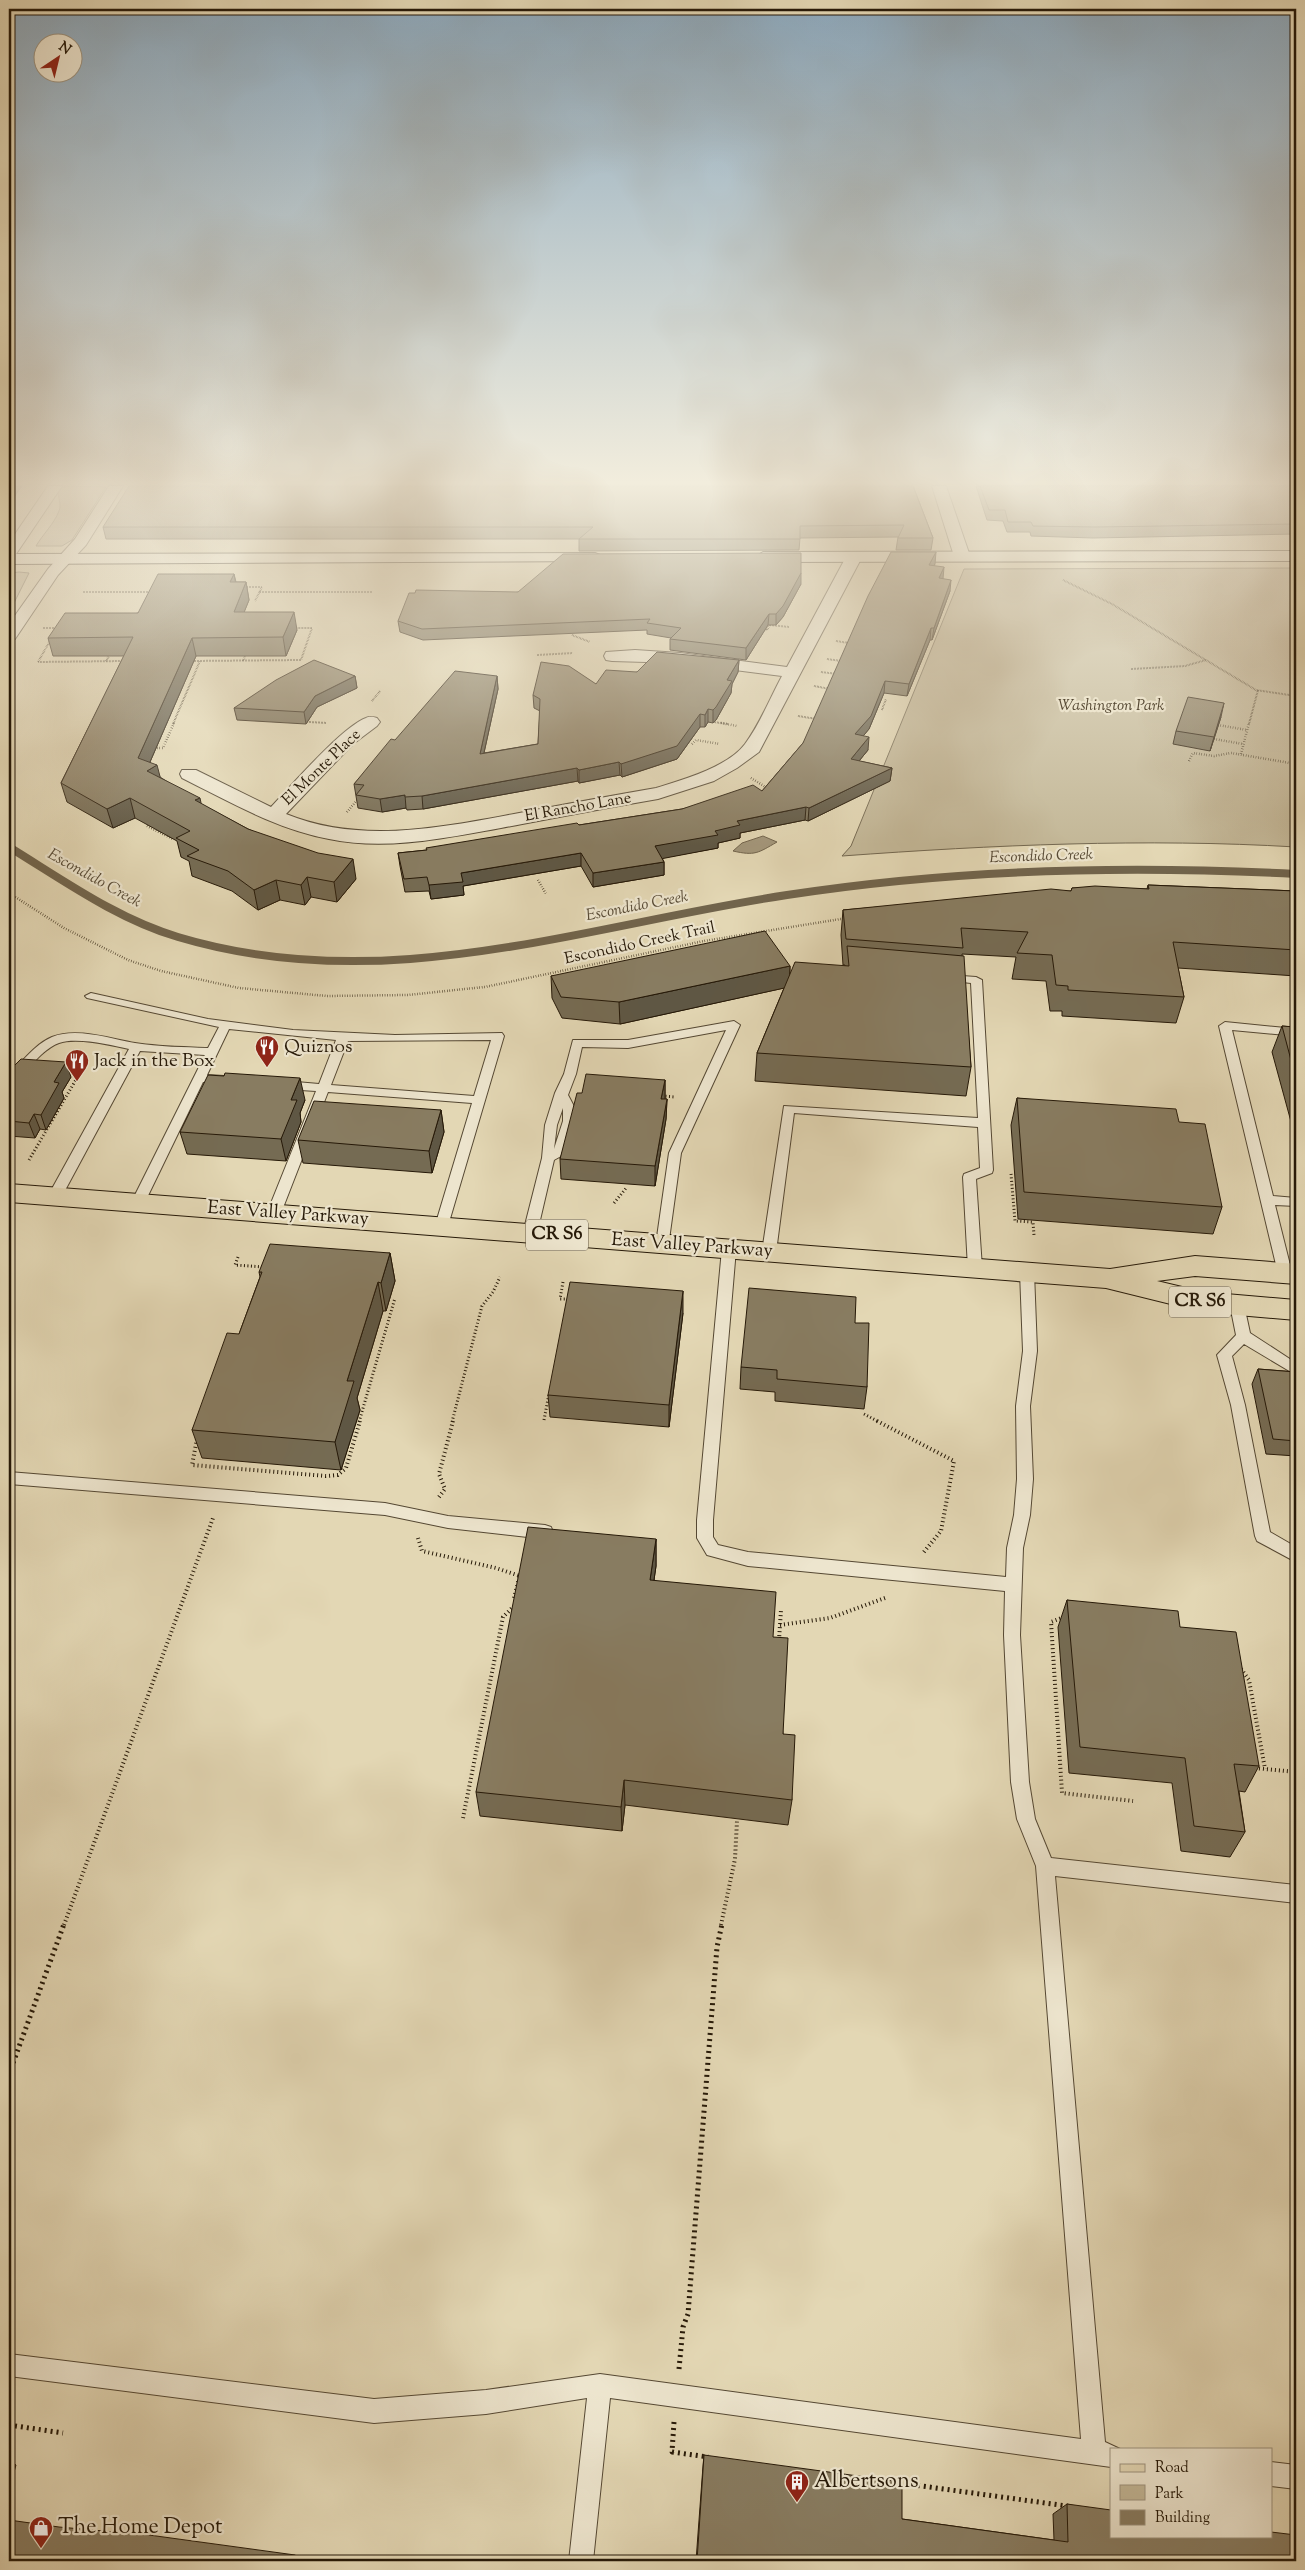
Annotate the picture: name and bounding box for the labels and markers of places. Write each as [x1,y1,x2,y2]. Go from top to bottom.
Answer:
restaurant icon: Quiznos [254,1034,280,1068]
place label: Quiznos [284,1034,352,1061]
restaurant icon: Jack in the Box [64,1048,90,1082]
place label: Jack in the Box [93,1048,215,1075]
place label: Albertsons [814,2466,919,2498]
building icon: Albertsons [784,2469,810,2503]
place label: The Home Depot [58,2512,223,2544]
shop icon: The Home Depot [28,2515,54,2549]

